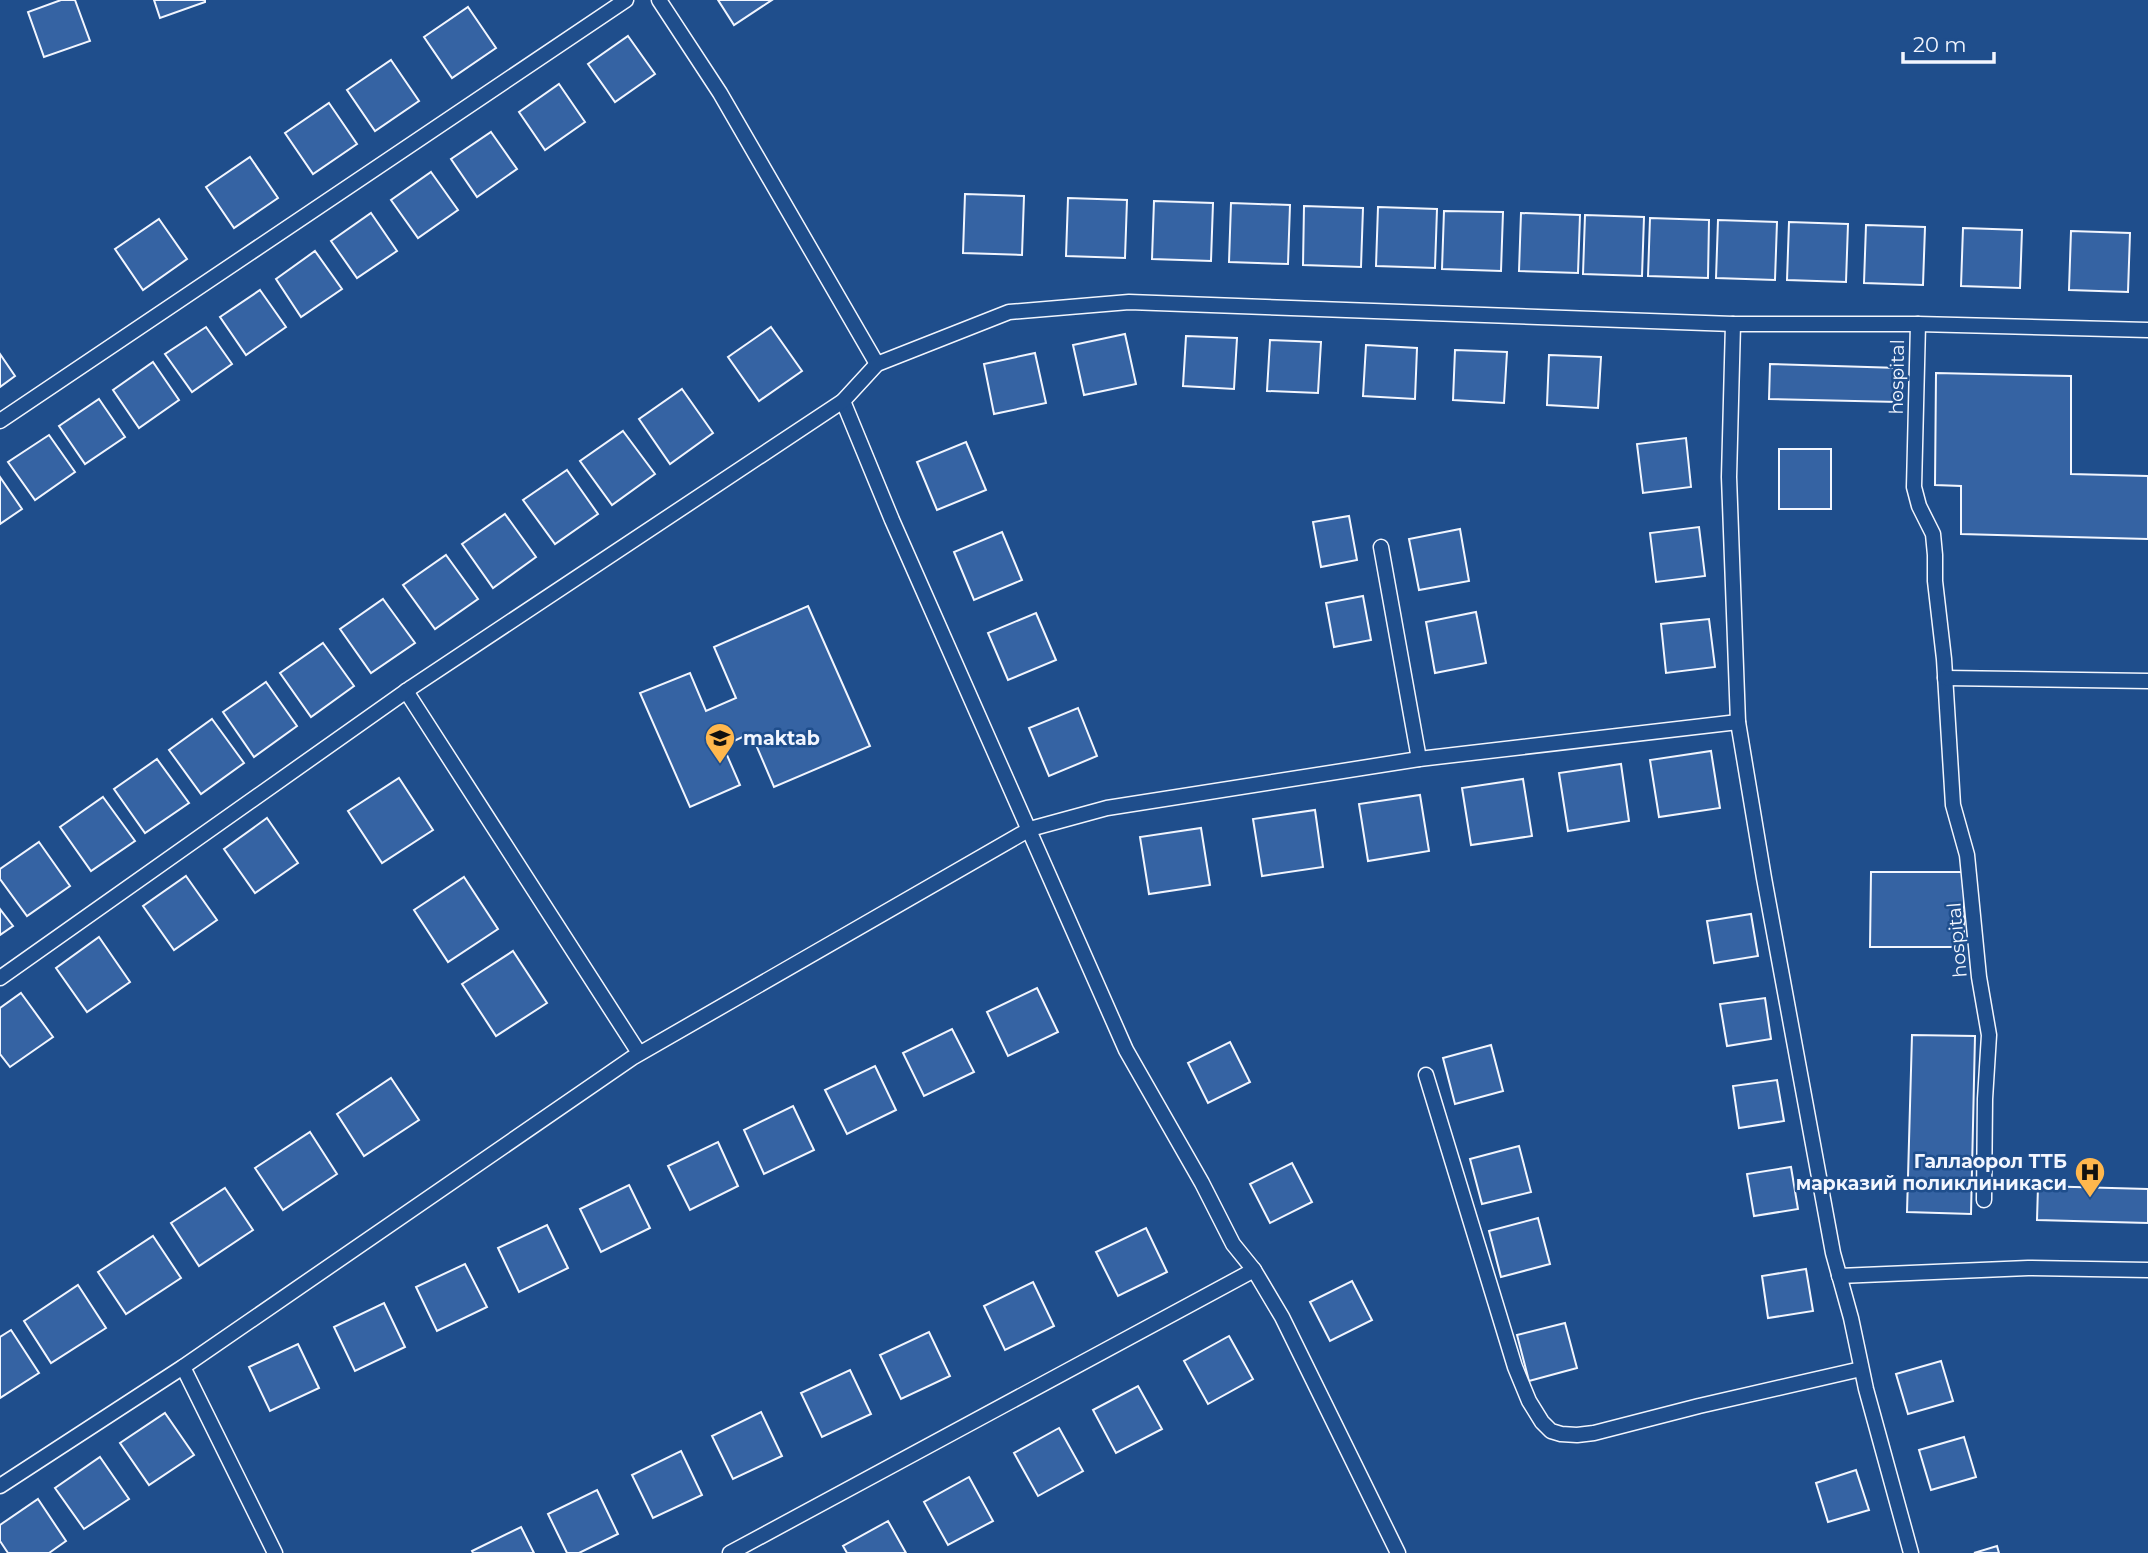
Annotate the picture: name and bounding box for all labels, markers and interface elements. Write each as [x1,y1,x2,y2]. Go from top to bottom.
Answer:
scale bar [1903,21,1994,65]
text: 20 m [1913,32,1967,57]
street label: hospital [1885,339,1909,415]
school or university icon: maktab [703,721,737,765]
place label: maktab [743,727,820,750]
street label: hospital [1942,901,1972,979]
place label: Галлаорол ТТБ марказий поликлиникаси [1796,1150,2067,1195]
hospital icon: Галлаорол ТТБ марказий поликлиникаси [2073,1155,2107,1199]

